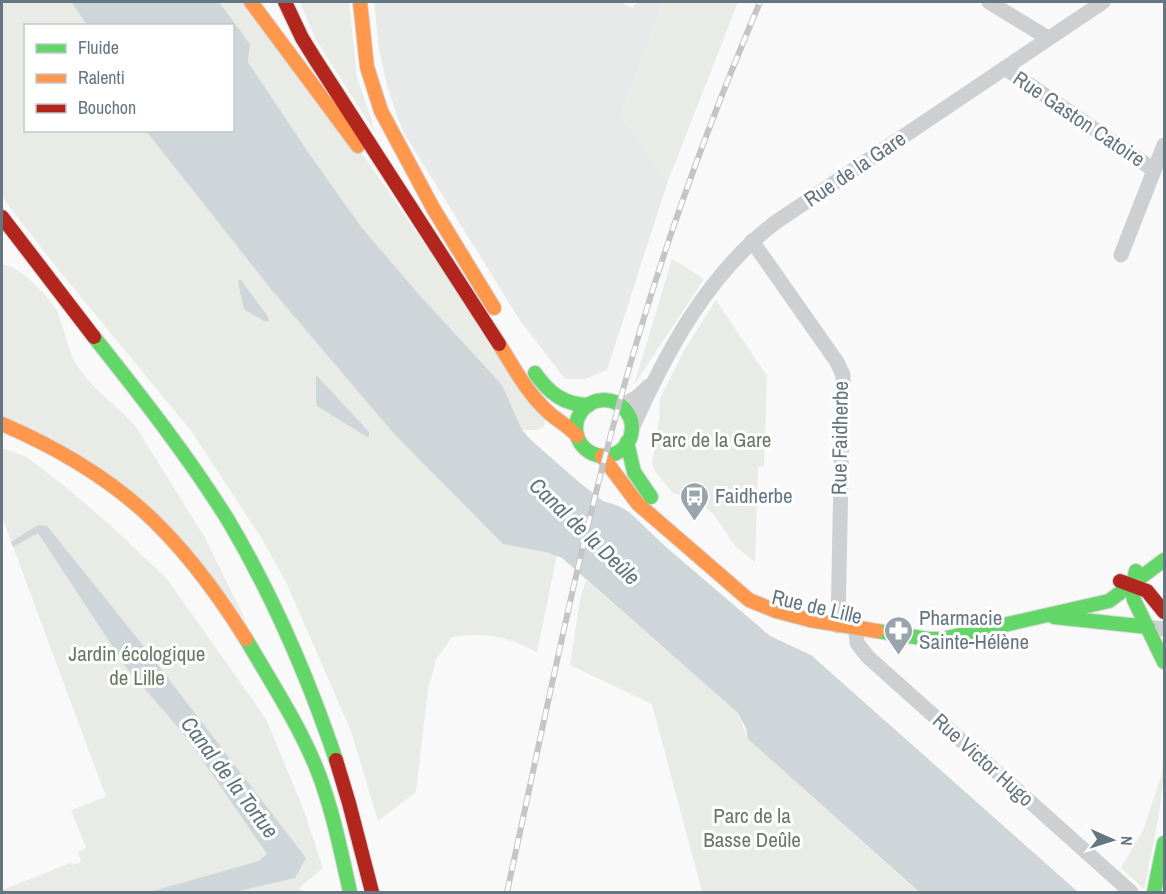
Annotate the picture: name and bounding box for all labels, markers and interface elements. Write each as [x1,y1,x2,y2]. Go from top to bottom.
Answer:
legend [24,24,234,132]
text: Fluide [78,35,119,60]
street label: Rue Gaston Catoire [1008,64,1151,173]
text: Ralenti [78,65,125,90]
text: Bouchon [78,95,136,120]
street label: Rue de la Gare [798,124,911,213]
street label: Rue Faidherbe [824,381,855,495]
park label: Parc de la Gare [651,425,771,454]
water label: Canal de la Deûle [523,470,647,592]
bus stop icon: Faidherbe [678,480,710,522]
place label: Faidherbe [715,481,793,510]
street label: Rue de Lille [769,582,865,631]
place label: Pharmacie Sainte-Hélène [919,603,1029,656]
pharmacy icon: Pharmacie Sainte-Hélène [882,614,914,656]
park label: Jardin écologique de Lille [69,639,205,692]
street label: Rue Victor Hugo [926,706,1040,813]
water label: Canal de la Tortue [174,710,286,844]
park label: Parc de la Basse Deûle [703,801,801,854]
north arrow [1082,810,1142,870]
text: N [1116,835,1138,846]

